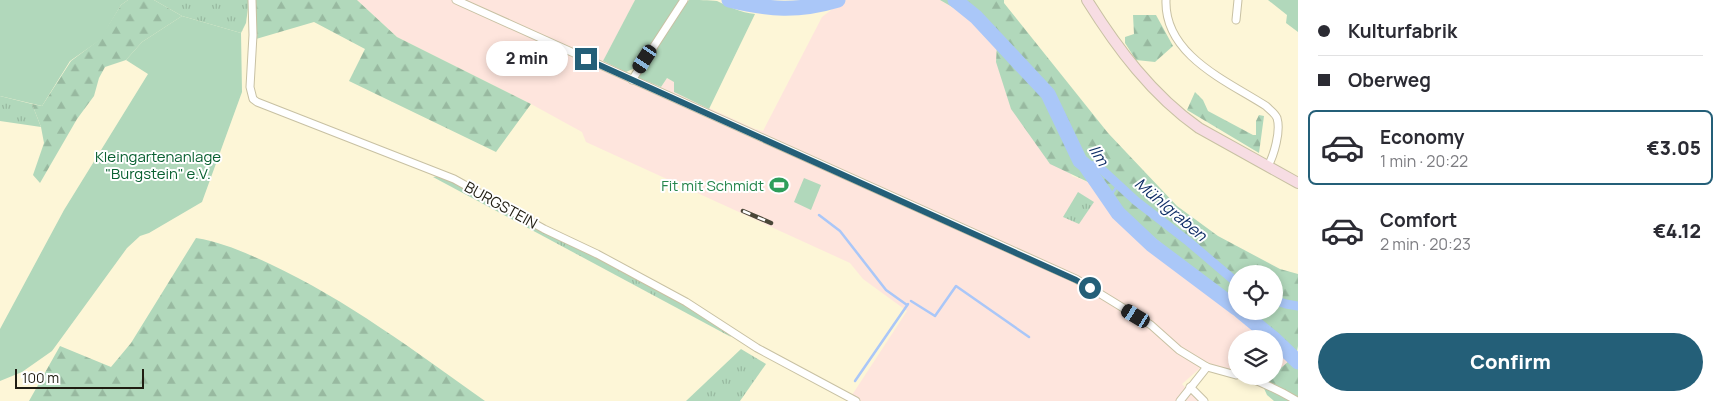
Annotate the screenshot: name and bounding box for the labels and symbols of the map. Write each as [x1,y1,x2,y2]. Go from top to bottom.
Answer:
callout: 2 min [486,42,568,76]
car [630,42,659,76]
route end [575,48,597,70]
water label: Ilm [1084,140,1115,171]
park label: Kleingartenanlage "Burgstein" e.V. [95,146,221,184]
water label: Mühlgraben [1130,172,1212,246]
sports icon: Fit mit Schmidt [768,174,790,196]
place label: Fit mit Schmidt [661,175,764,196]
street label: BURGSTEIN [461,176,541,234]
route start [1079,277,1101,299]
car [1119,302,1152,330]
scale bar [15,366,144,389]

